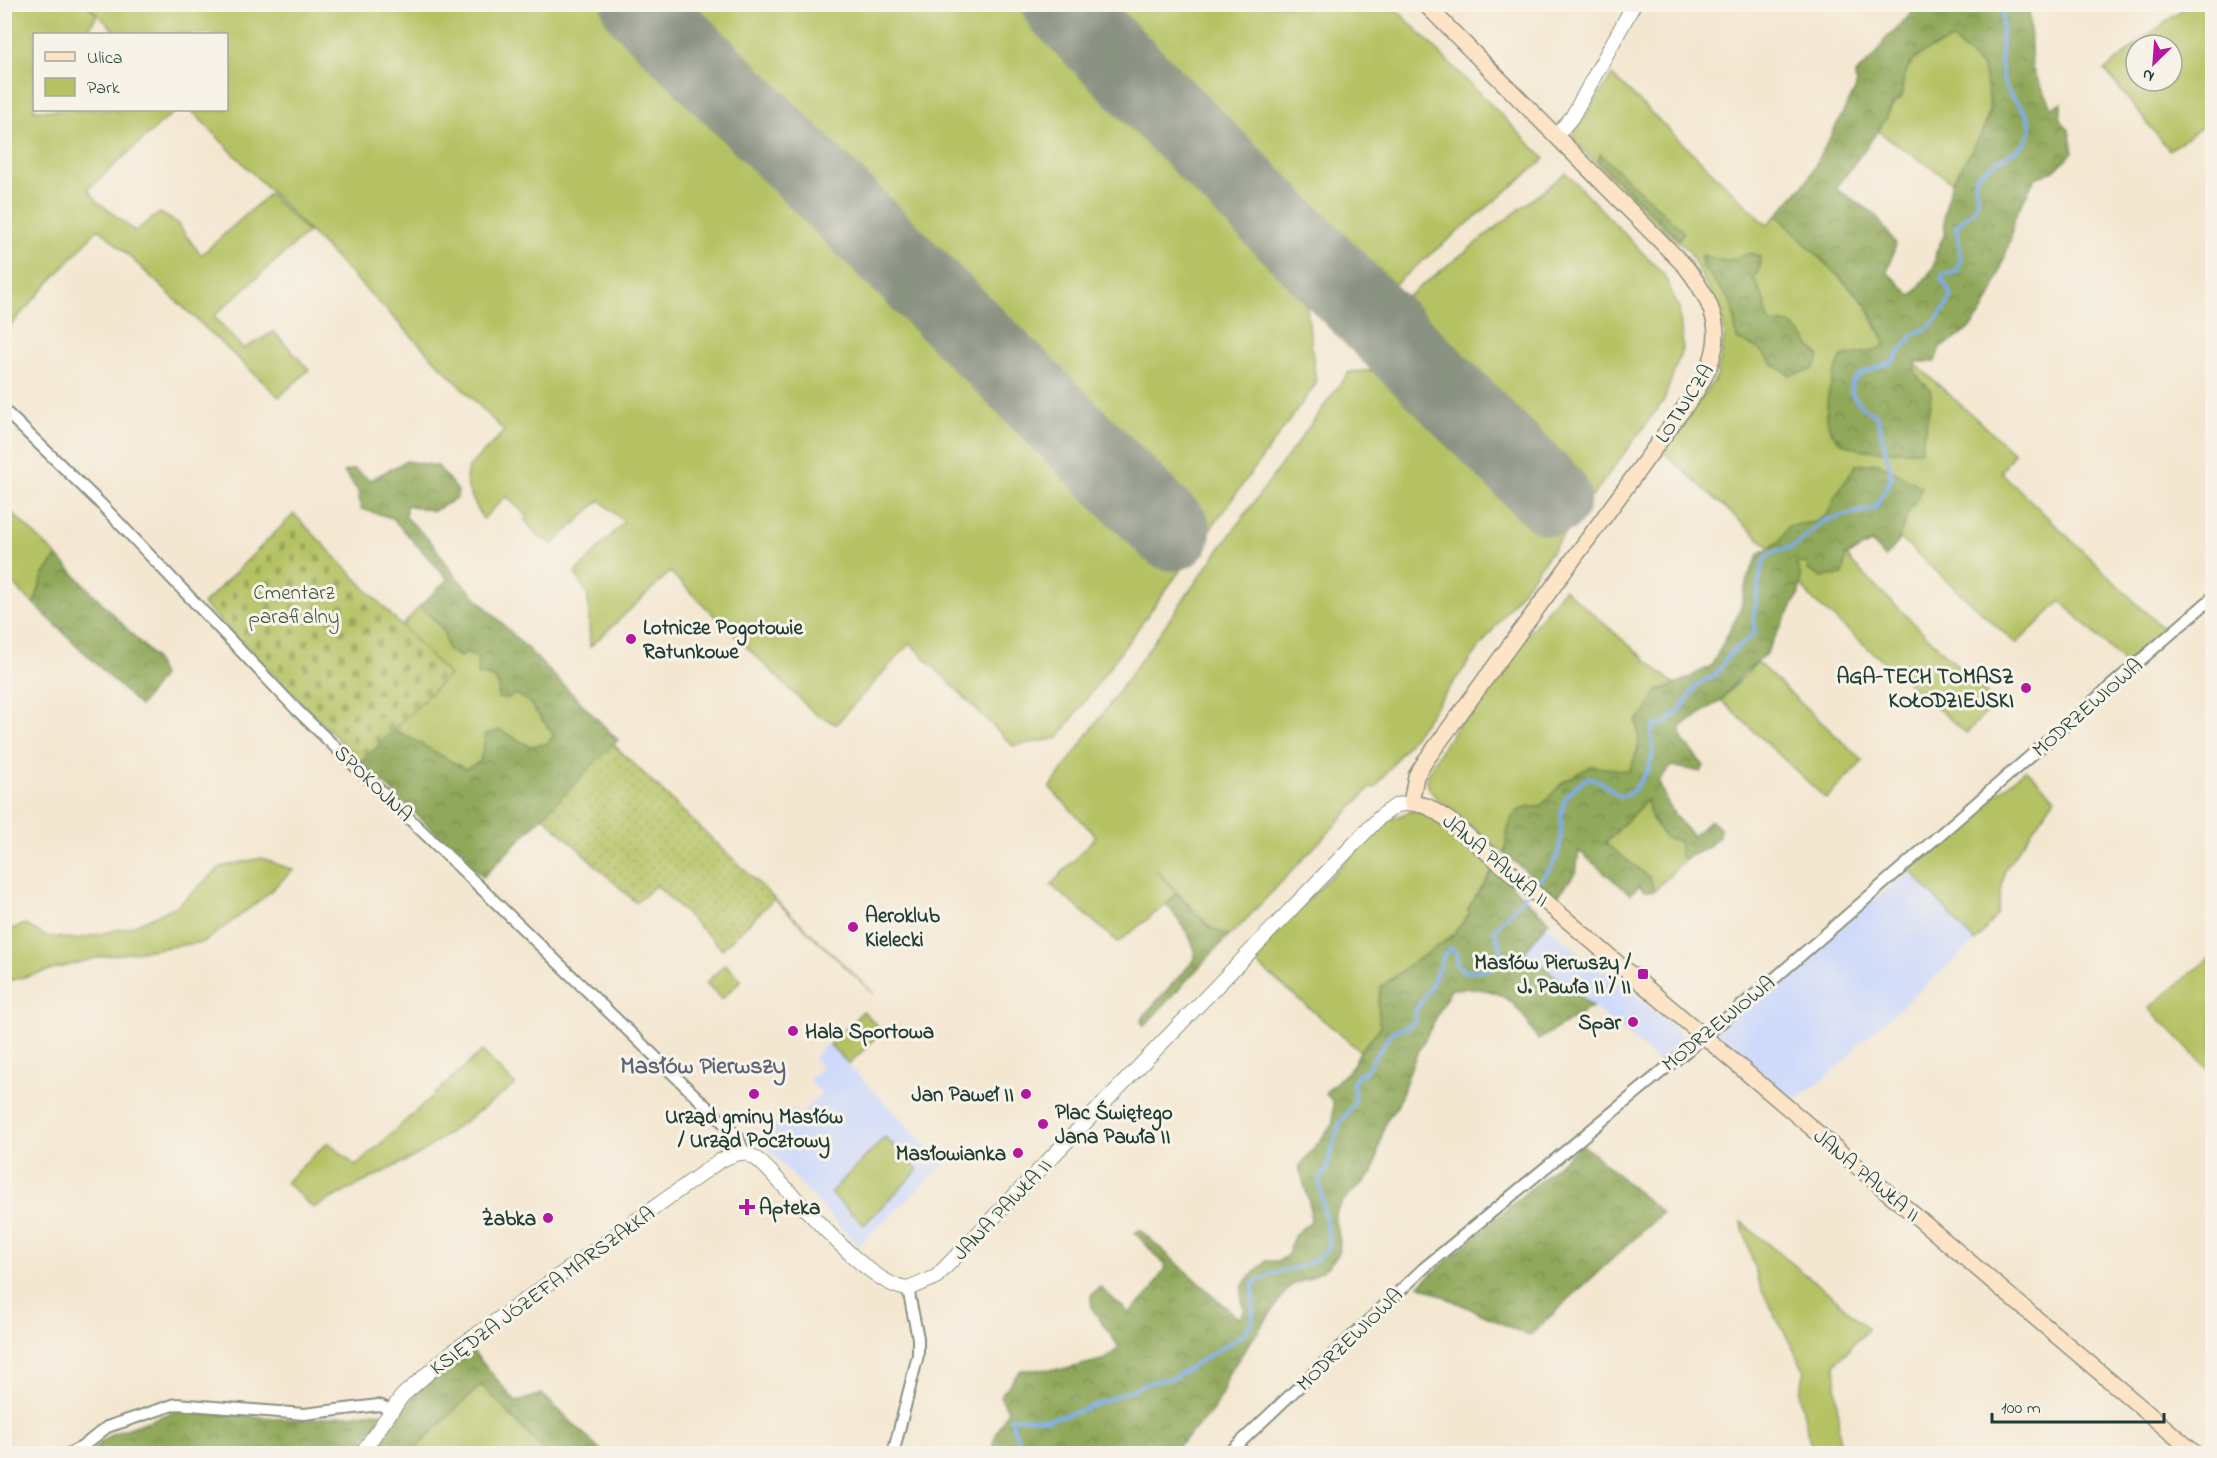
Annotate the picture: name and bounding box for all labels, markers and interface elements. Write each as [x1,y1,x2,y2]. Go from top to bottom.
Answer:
legend [33,33,228,111]
north arrow [2124,33,2184,93]
text: Ulica [87,46,122,72]
text: N [2138,62,2158,88]
text: Park [87,76,120,102]
street label: LOTNICZA [1649,359,1723,450]
park label: Cmentarz parafialny [248,579,340,635]
place label: Lotnicze Pogotowie Ratunkowe [643,614,803,668]
marker: Lotnicze Pogotowie Ratunkowe [624,632,638,646]
street label: MODRZEWIOWA [2026,652,2150,765]
place label: AGA-TECH TOMASZ KOŁODZIEJSKI [1836,663,2014,717]
marker: AGA-TECH TOMASZ KOŁODZIEJSKI [2019,681,2033,695]
street label: SPOKOJNA [326,739,419,830]
street label: JANA PAWŁA II [1435,808,1555,915]
place label: Aeroklub Kielecki [865,902,941,956]
marker: Aeroklub Kielecki [846,920,860,934]
place label: Masłów Pierwszy / J. Pawła II / II [1474,949,1631,1003]
marker: Masłów Pierwszy / J. Pawła II / II [1636,967,1650,981]
street label: MODRZEWIOWA [1656,969,1782,1080]
place label: Spar [1578,1009,1621,1039]
marker: Spar [1626,1015,1640,1029]
place label: Hala Sportowa [805,1018,934,1048]
marker: Hala Sportowa [786,1024,800,1038]
district label: Masłów Pierwszy [620,1050,786,1086]
place label: Jan Paweł II [911,1081,1014,1111]
marker: Urząd gminy Masłów / Urząd Pocztowy [747,1087,761,1101]
marker: Jan Paweł II [1019,1087,1033,1101]
place label: Plac Świętego Jana Pawła II [1055,1099,1173,1153]
place label: Urząd gminy Masłów / Urząd Pocztowy [665,1103,843,1159]
marker: Plac Świętego Jana Pawła II [1036,1117,1050,1131]
street label: JANA PAWŁA II [1806,1123,1926,1230]
place label: Masłowianka [896,1140,1006,1170]
marker: Masłowianka [1011,1146,1025,1160]
street label: JANA PAWŁA II [947,1153,1060,1268]
place label: Apteka [759,1194,820,1224]
street label: KSIĘDZA JÓZEFA MARSZAŁKA [424,1200,662,1384]
marker: Apteka [740,1200,754,1214]
place label: Żabka [482,1205,536,1235]
marker: Żabka [541,1211,555,1225]
street label: MODRZEWIOWA [1290,1282,1411,1399]
scale bar [1992,1386,2164,1424]
text: 100 m [2001,1396,2041,1422]

